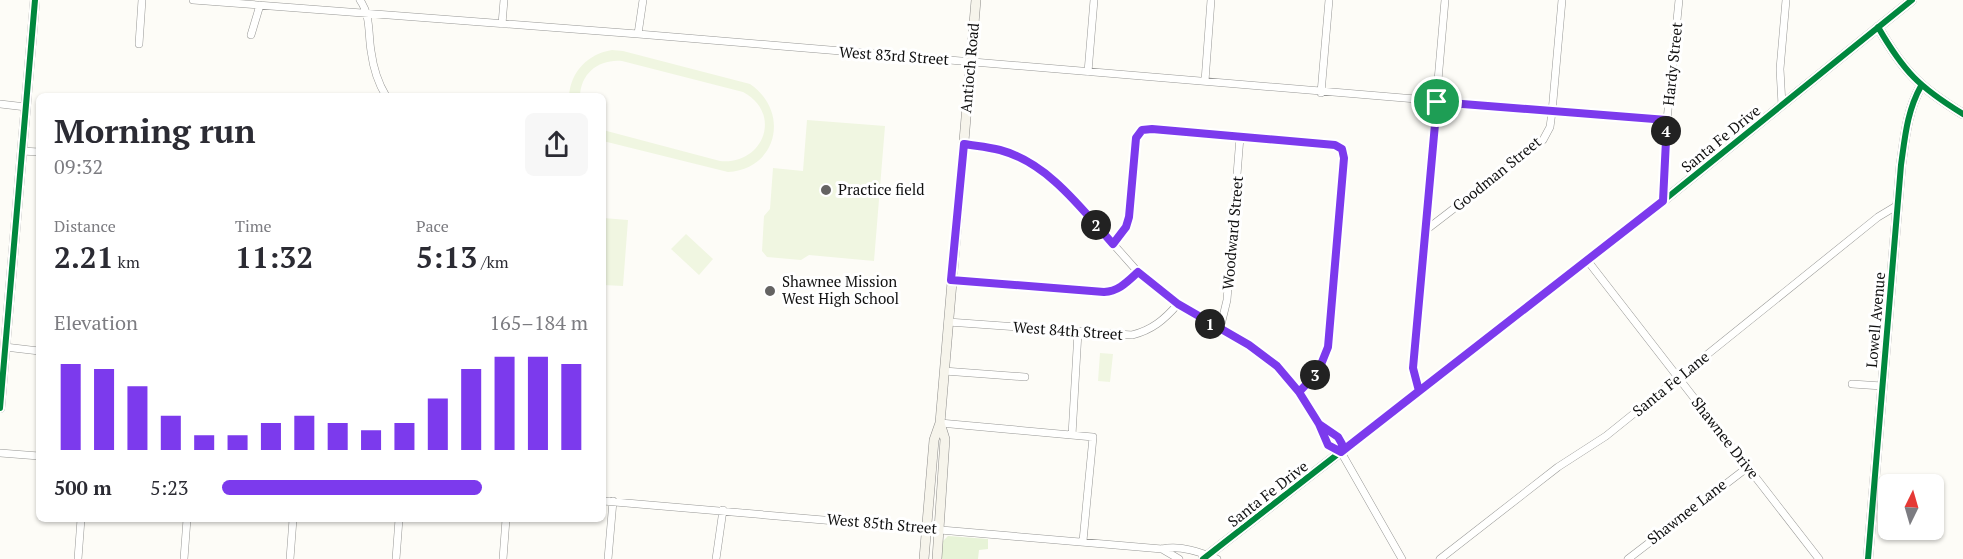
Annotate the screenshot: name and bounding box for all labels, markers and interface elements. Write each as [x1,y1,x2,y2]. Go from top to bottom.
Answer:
street label: Hardy Street [1658,21,1686,107]
street label: Antioch Road [955,22,983,114]
street label: West 83rd Street [838,41,950,69]
pin [1411,76,1462,127]
icon: arrive [1420,85,1453,118]
street label: Santa Fe Drive [1677,100,1764,176]
text: Morning run [54,109,256,152]
button: share [525,113,588,176]
pin: 4 [1651,116,1681,146]
text: 4 [1661,120,1671,142]
street label: Goodman Street [1448,131,1545,215]
text: 09:32 [54,153,103,180]
street label: Woodward Street [1217,175,1247,291]
place label: Practice field [838,179,925,199]
marker: Practice field [819,183,833,197]
pin: 2 [1081,210,1111,240]
text: 2 [1091,214,1101,236]
text: Distance [54,215,116,237]
text: Time [235,215,272,237]
text: Pace [416,215,449,237]
text: 2.21 [54,237,114,277]
text: 11:32 [235,237,313,277]
text: 5:13 [416,237,477,277]
text: km [114,251,140,273]
text: /km [477,251,509,273]
place label: Shawnee Mission West High School [782,271,899,308]
street label: Lowell Avenue [1861,271,1889,369]
marker: Shawnee Mission West High School [763,284,777,298]
text: Elevation [54,309,138,336]
text: 165–184 m [489,309,588,336]
pin: 1 [1195,309,1225,339]
text: 1 [1205,313,1215,335]
street label: West 84th Street [1012,316,1124,344]
street label: Santa Fe Lane [1628,346,1713,420]
pin: 3 [1300,360,1330,390]
text: 3 [1310,364,1320,386]
street label: Shawnee Drive [1688,392,1764,482]
street label: Santa Fe Drive [1223,456,1312,531]
text: 500 m [54,474,112,501]
text: 5:23 [150,474,189,501]
street label: Shawnee Lane [1643,474,1730,548]
north arrow [1878,474,1944,540]
map controls [1878,474,1944,540]
street label: West 85th Street [826,508,938,538]

